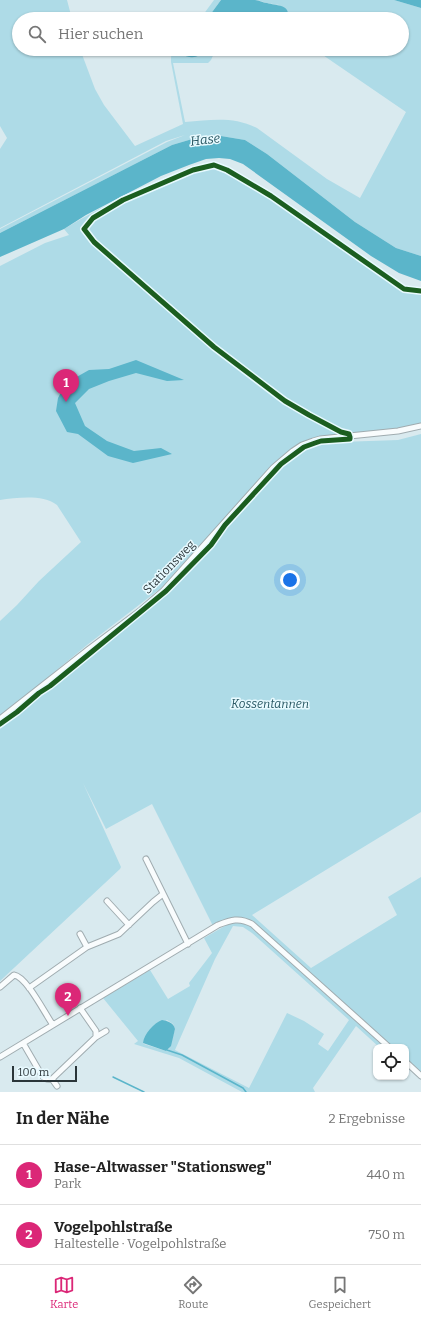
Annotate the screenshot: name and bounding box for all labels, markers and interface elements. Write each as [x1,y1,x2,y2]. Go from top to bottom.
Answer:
search box [12,12,409,56]
icon: search [26,23,48,45]
text: Hier suchen [58,25,143,43]
water label: Hase [189,130,221,149]
pin: 1 [53,369,79,402]
street label: Stationsweg [140,537,198,596]
your location [280,570,300,590]
park label: Kossentannen [231,697,309,711]
pin: 2 [55,983,81,1016]
map controls [373,1044,409,1080]
button: locate [373,1044,409,1080]
scale bar [12,1064,77,1083]
text: 100 m [18,1066,49,1079]
text: In der Nähe [16,1108,109,1129]
text: 2 Ergebnisse [329,1111,405,1126]
text: Hase-Altwasser "Stationsweg" [54,1158,272,1176]
text: 1 [26,1167,32,1182]
text: 440 m [366,1167,405,1182]
text: Park [54,1176,81,1191]
text: Vogelpohlstraße [54,1218,172,1236]
text: 2 [25,1227,33,1242]
text: 750 m [368,1227,405,1242]
text: Haltestelle · Vogelpohlstraße [54,1236,226,1251]
tab: Karte [50,1274,78,1311]
tab: Route [178,1274,208,1311]
tab: Gespeichert [309,1274,371,1311]

